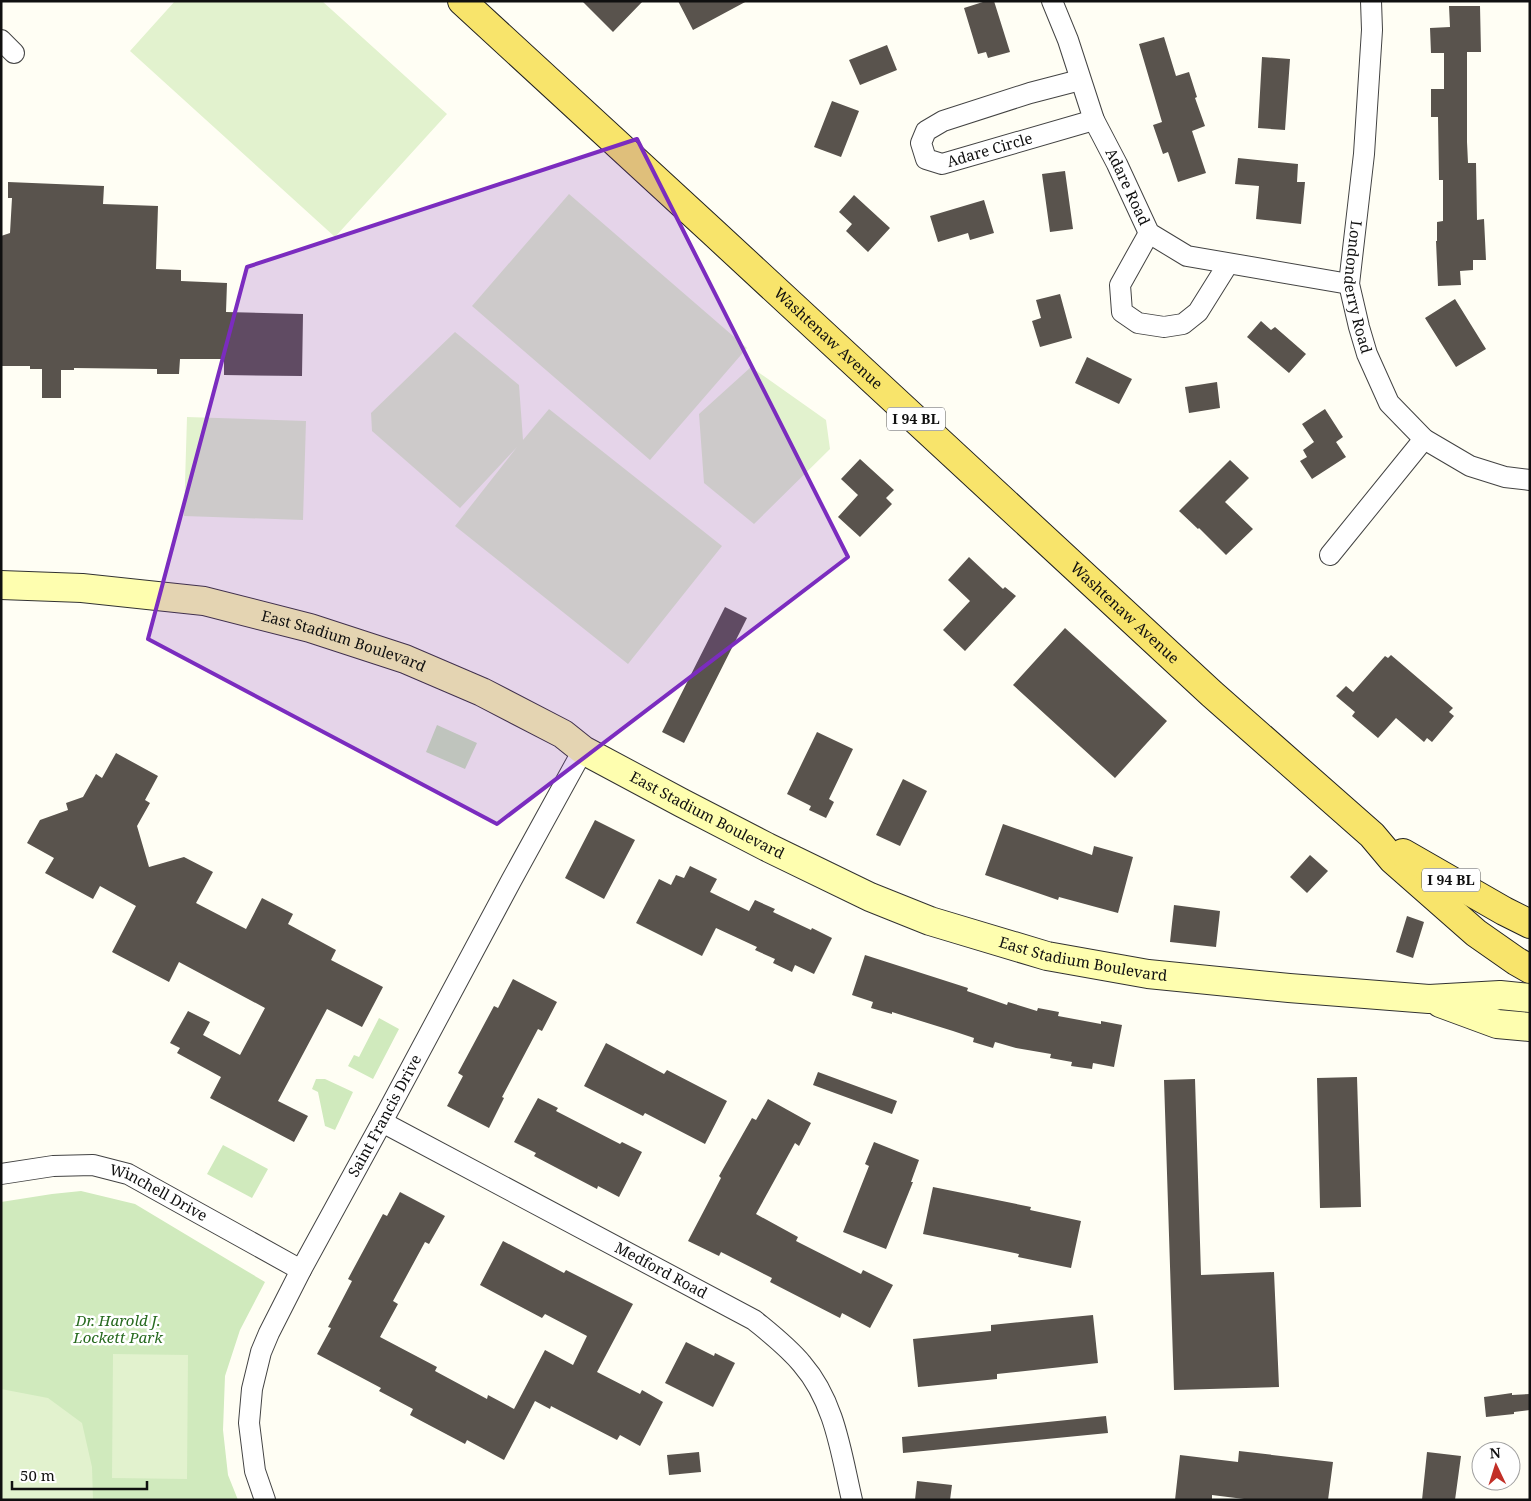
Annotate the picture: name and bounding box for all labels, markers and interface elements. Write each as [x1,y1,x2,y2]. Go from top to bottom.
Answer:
street label: Adare Circle [944,127,1035,171]
street label: Adare Road [1101,144,1155,228]
street label: Londonderry Road [1340,220,1377,356]
street label: Washtenaw Avenue [770,282,887,393]
road number: I 94 BL [887,408,945,430]
street label: Washtenaw Avenue [1067,557,1184,668]
street label: East Stadium Boulevard [259,605,429,676]
street label: East Stadium Boulevard [627,766,788,863]
road number: I 94 BL [1422,868,1480,892]
street label: East Stadium Boulevard [997,931,1168,985]
street label: Saint Francis Drive [343,1051,425,1180]
street label: Winchell Drive [108,1159,211,1225]
street label: Medford Road [612,1237,711,1302]
park label: Dr. Harold J. Lockett Park [72,1310,163,1347]
north arrow [1471,1441,1521,1491]
text: N [1489,1443,1501,1462]
scale bar [12,1458,148,1490]
text: 50 m [20,1465,55,1485]

